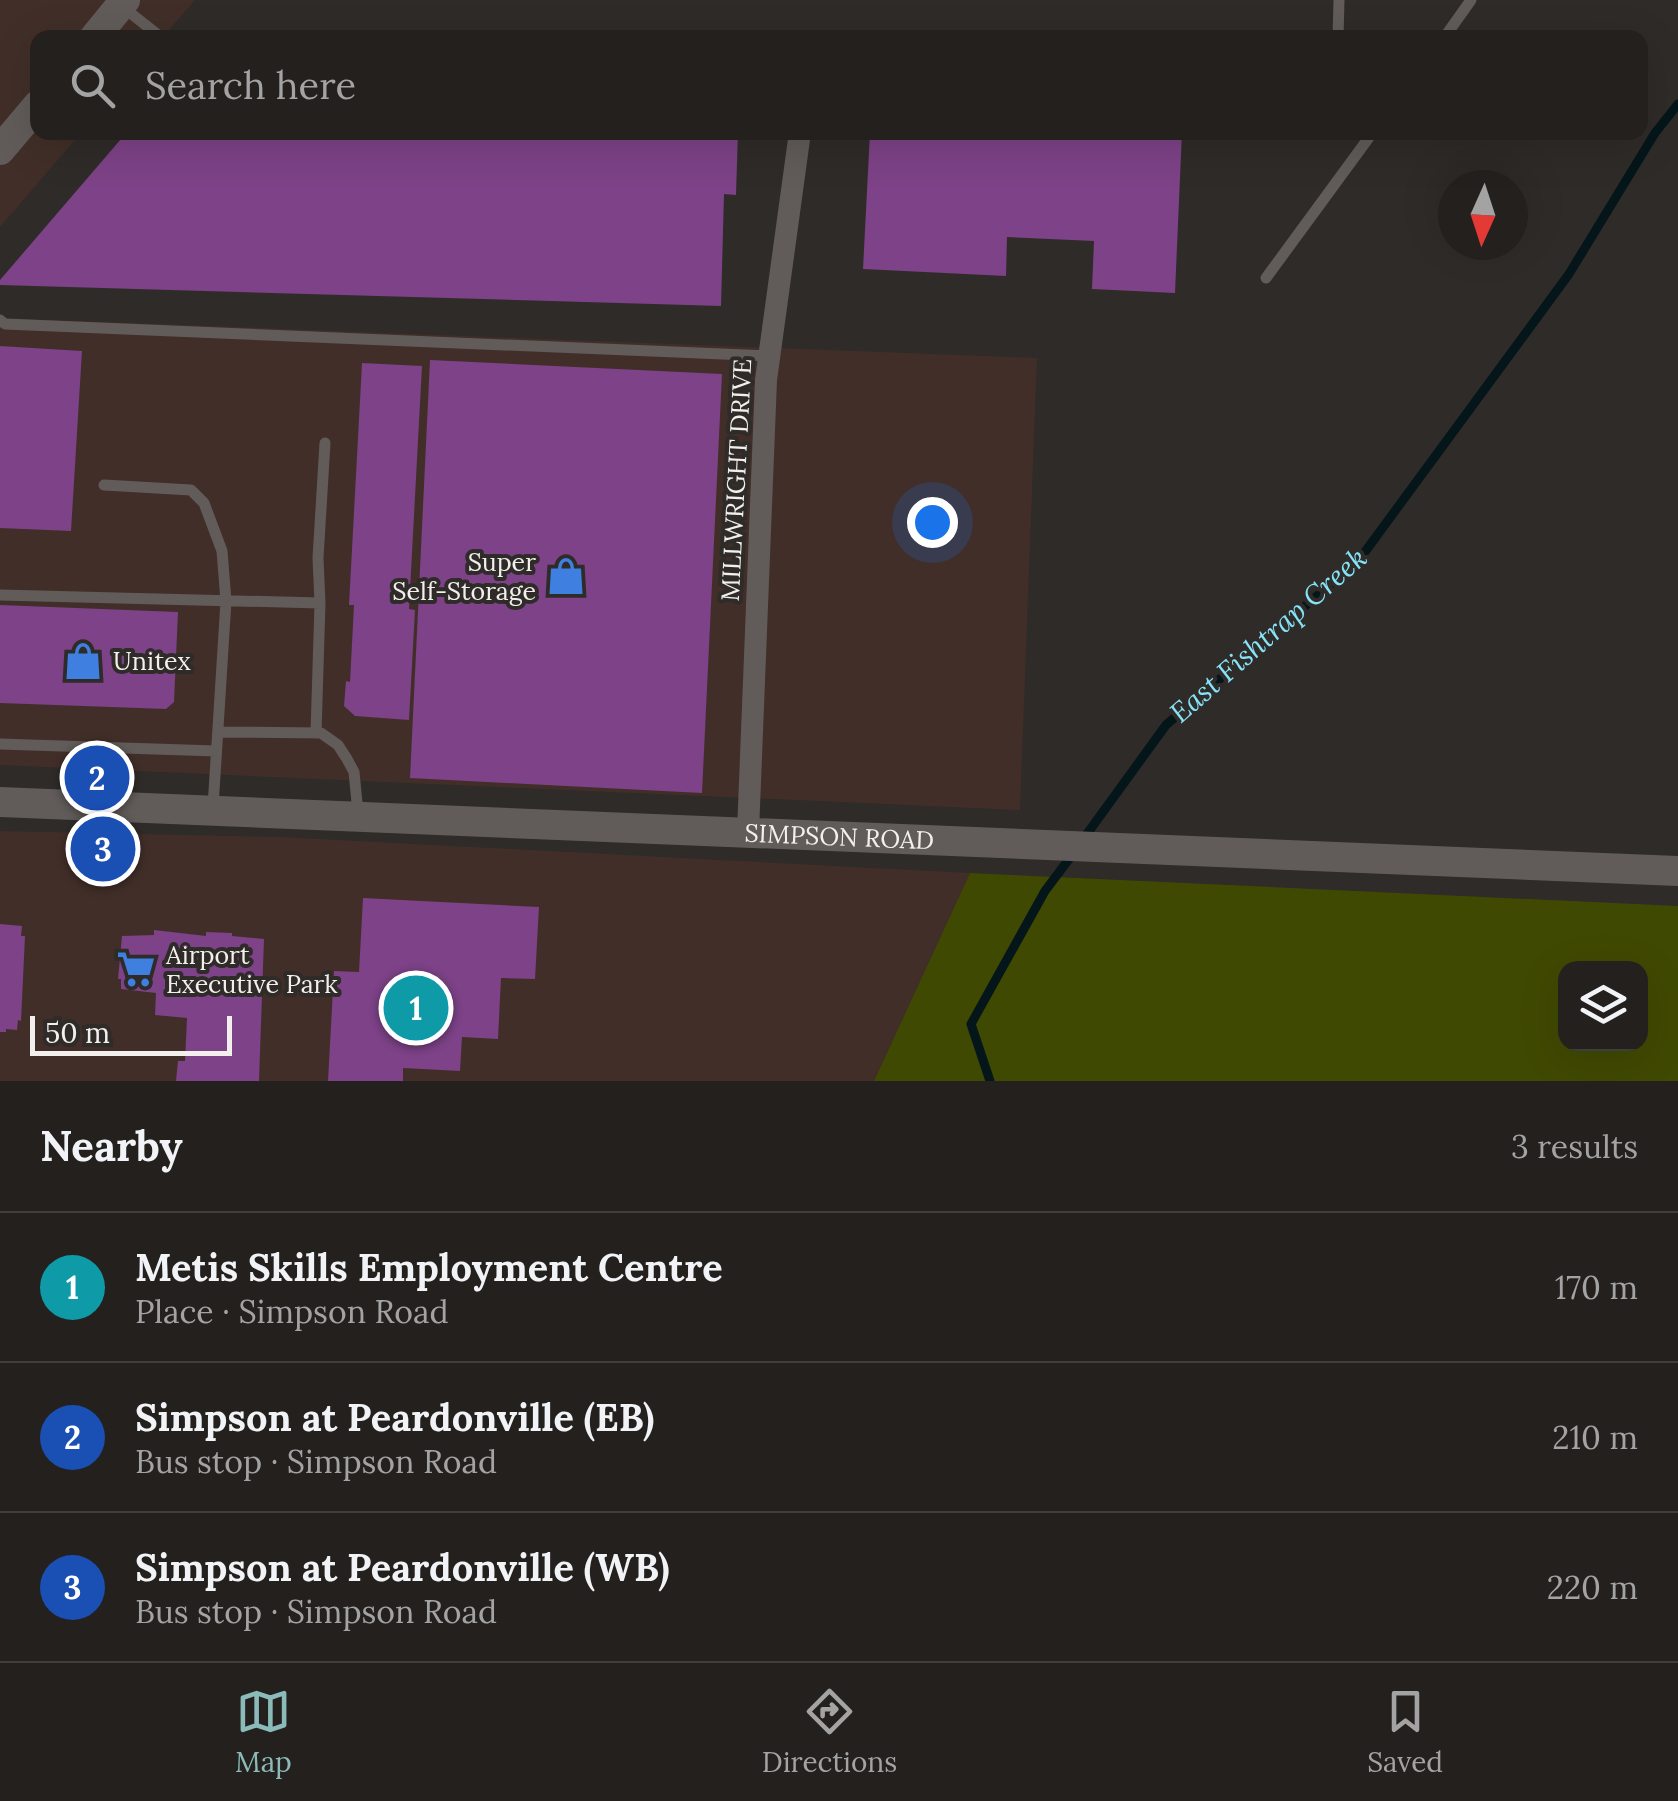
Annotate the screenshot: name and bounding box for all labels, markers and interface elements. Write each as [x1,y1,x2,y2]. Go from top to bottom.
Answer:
search box [30,30,1648,140]
icon: search [65,58,120,113]
text: Search here [145,61,356,109]
north arrow [1438,170,1528,260]
street label: MILLWRIGHT DRIVE [714,358,758,602]
your location [907,497,958,548]
water label: East Fishtrap Creek [1162,540,1374,730]
place label: Super Self-Storage [392,546,536,607]
shop icon: Super Self-Storage [545,555,587,597]
shop icon: Unitex [62,640,104,682]
place label: Unitex [113,645,191,677]
pin: 2 [64,740,130,816]
pin: 3 [70,812,136,886]
street label: SIMPSON ROAD [744,817,935,856]
place label: Airport Executive Park [165,939,338,1000]
supermarket icon: Airport Executive Park [115,948,157,990]
map controls [1558,961,1648,1051]
button: layers [1558,961,1648,1051]
pin: 1 [384,970,448,1046]
scale bar [30,1011,232,1056]
text: 50 m [45,1015,110,1051]
text: Nearby [40,1119,183,1173]
text: 3 results [1511,1126,1638,1167]
text: Metis Skills Employment Centre [135,1243,723,1291]
text: 1 [66,1267,79,1308]
text: 170 m [1555,1267,1638,1308]
text: Place · Simpson Road [135,1291,449,1332]
text: Simpson at Peardonville (EB) [135,1393,654,1441]
text: 2 [64,1417,81,1458]
text: 210 m [1552,1417,1638,1458]
text: Bus stop · Simpson Road [135,1441,497,1482]
text: Simpson at Peardonville (WB) [135,1543,669,1591]
text: 3 [64,1567,81,1608]
text: 220 m [1547,1567,1638,1608]
text: Bus stop · Simpson Road [135,1591,497,1632]
tab: Map [235,1684,292,1780]
tab: Directions [762,1684,897,1780]
tab: Saved [1367,1684,1443,1780]

